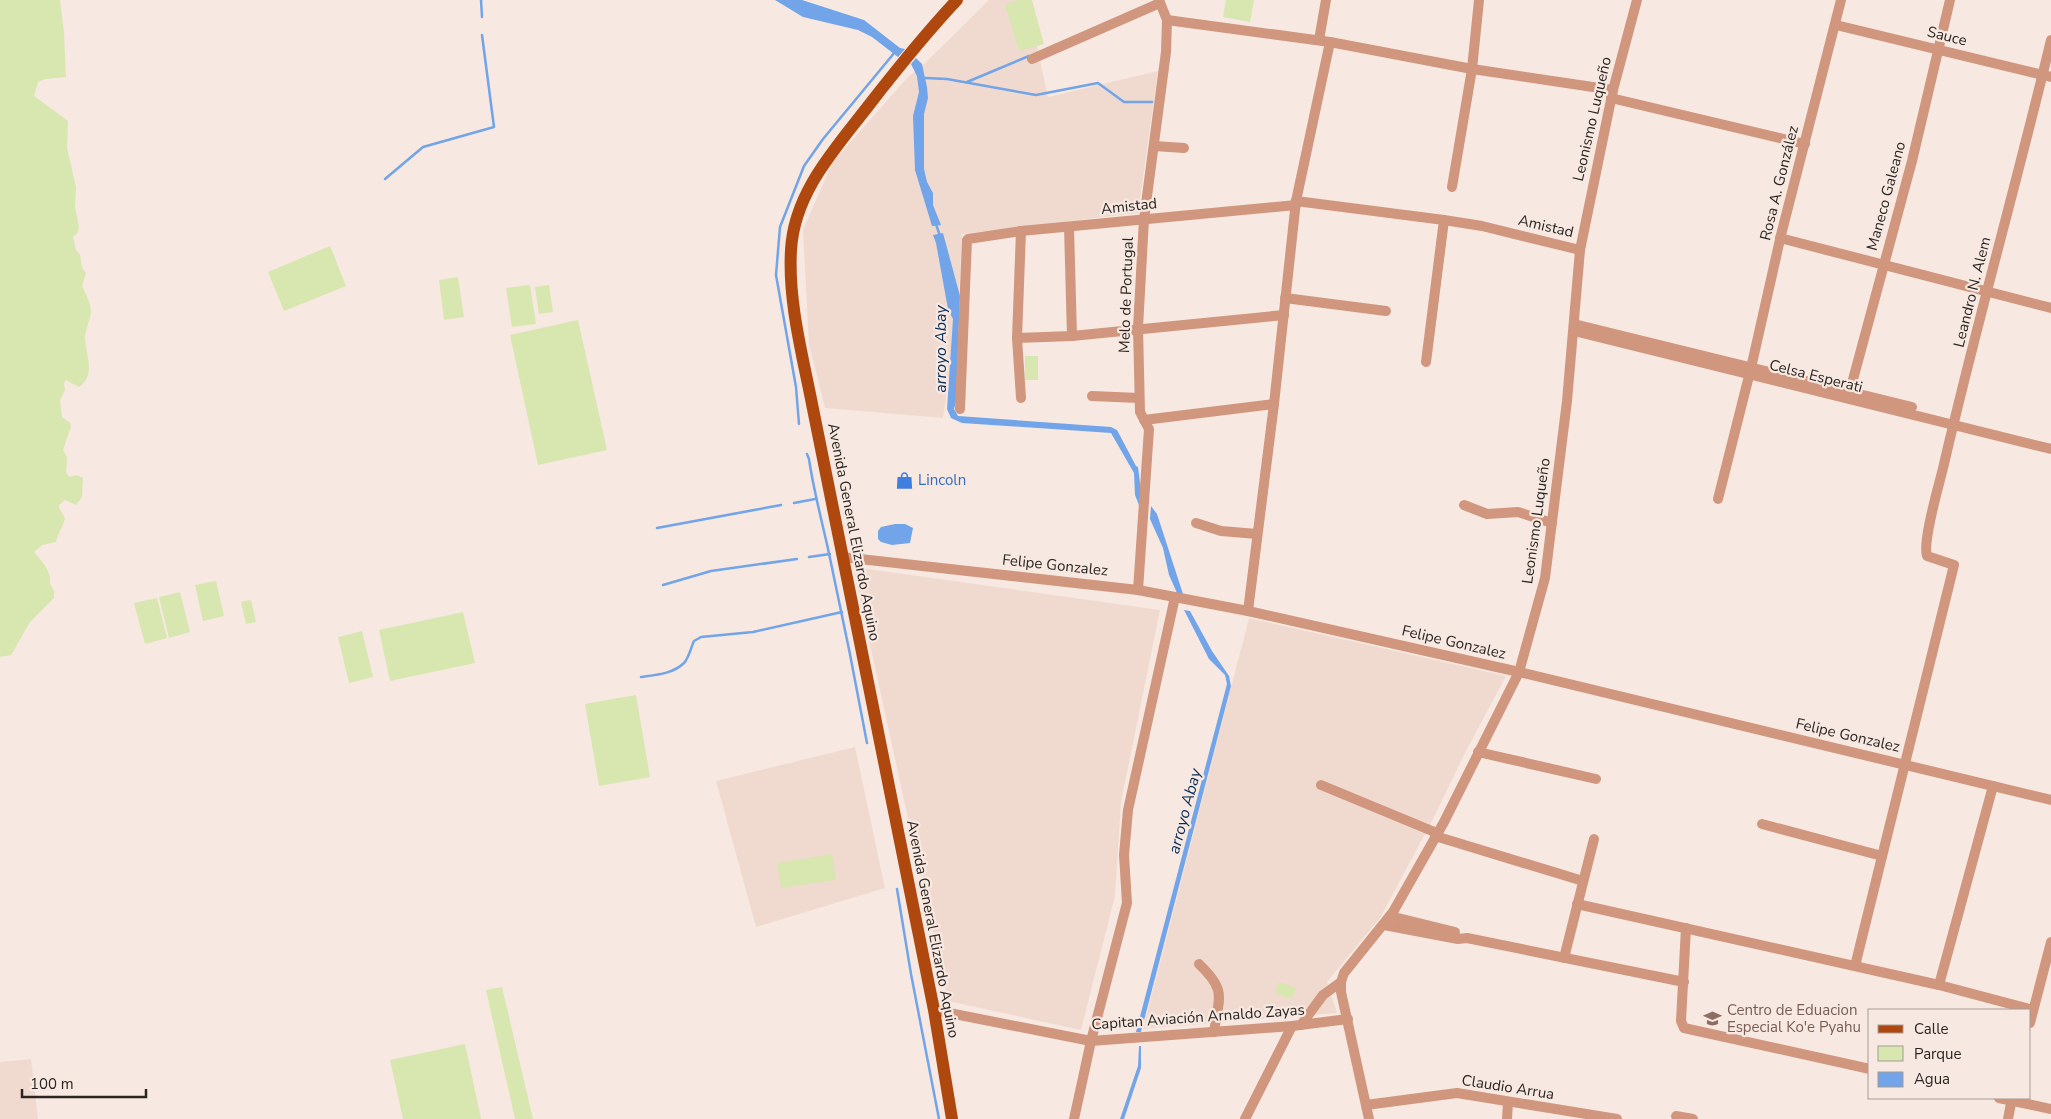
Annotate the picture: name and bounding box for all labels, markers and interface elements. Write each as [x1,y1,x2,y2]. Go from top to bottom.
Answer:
street label: Sauce [1925,21,1969,51]
street label: Leonismo Luqueño [1568,55,1616,183]
street label: Rosa A. González [1755,123,1803,242]
street label: Maneco Galeano [1862,139,1910,253]
street label: Amistad [1100,193,1158,219]
street label: Amistad [1516,210,1576,242]
street label: Leandro N. Alem [1949,235,1995,349]
street label: Melo de Portugal [1114,236,1138,353]
water label: arroyo Abay [930,305,952,393]
street label: Celsa Esperati [1767,355,1865,397]
street label: Avenida General Elizardo Aquino [823,421,885,643]
street label: Leonismo Luqueño [1517,457,1555,585]
shop icon: Lincoln [894,470,914,490]
place label: Lincoln [918,470,966,490]
street label: Felipe Gonzalez [1001,550,1109,581]
street label: Felipe Gonzalez [1400,620,1508,664]
street label: Felipe Gonzalez [1794,713,1902,757]
water label: arroyo Abay [1163,765,1207,856]
street label: Avenida General Elizardo Aquino [902,818,964,1040]
street label: Capitan Aviación Arnaldo Zayas [1091,1000,1305,1034]
place label: Centro de Eduacion Especial Ko'e Pyahu [1727,1000,1861,1037]
school or university icon: Centro de Eduacion Especial Ko'e Pyahu [1703,1009,1723,1029]
legend [1868,1009,2031,1099]
text: Calle [1914,1019,1949,1039]
text: Parque [1914,1044,1962,1064]
scale bar [22,1066,146,1098]
text: Agua [1914,1069,1950,1089]
street label: Claudio Arrua [1460,1070,1556,1104]
text: 100 m [30,1074,74,1094]

